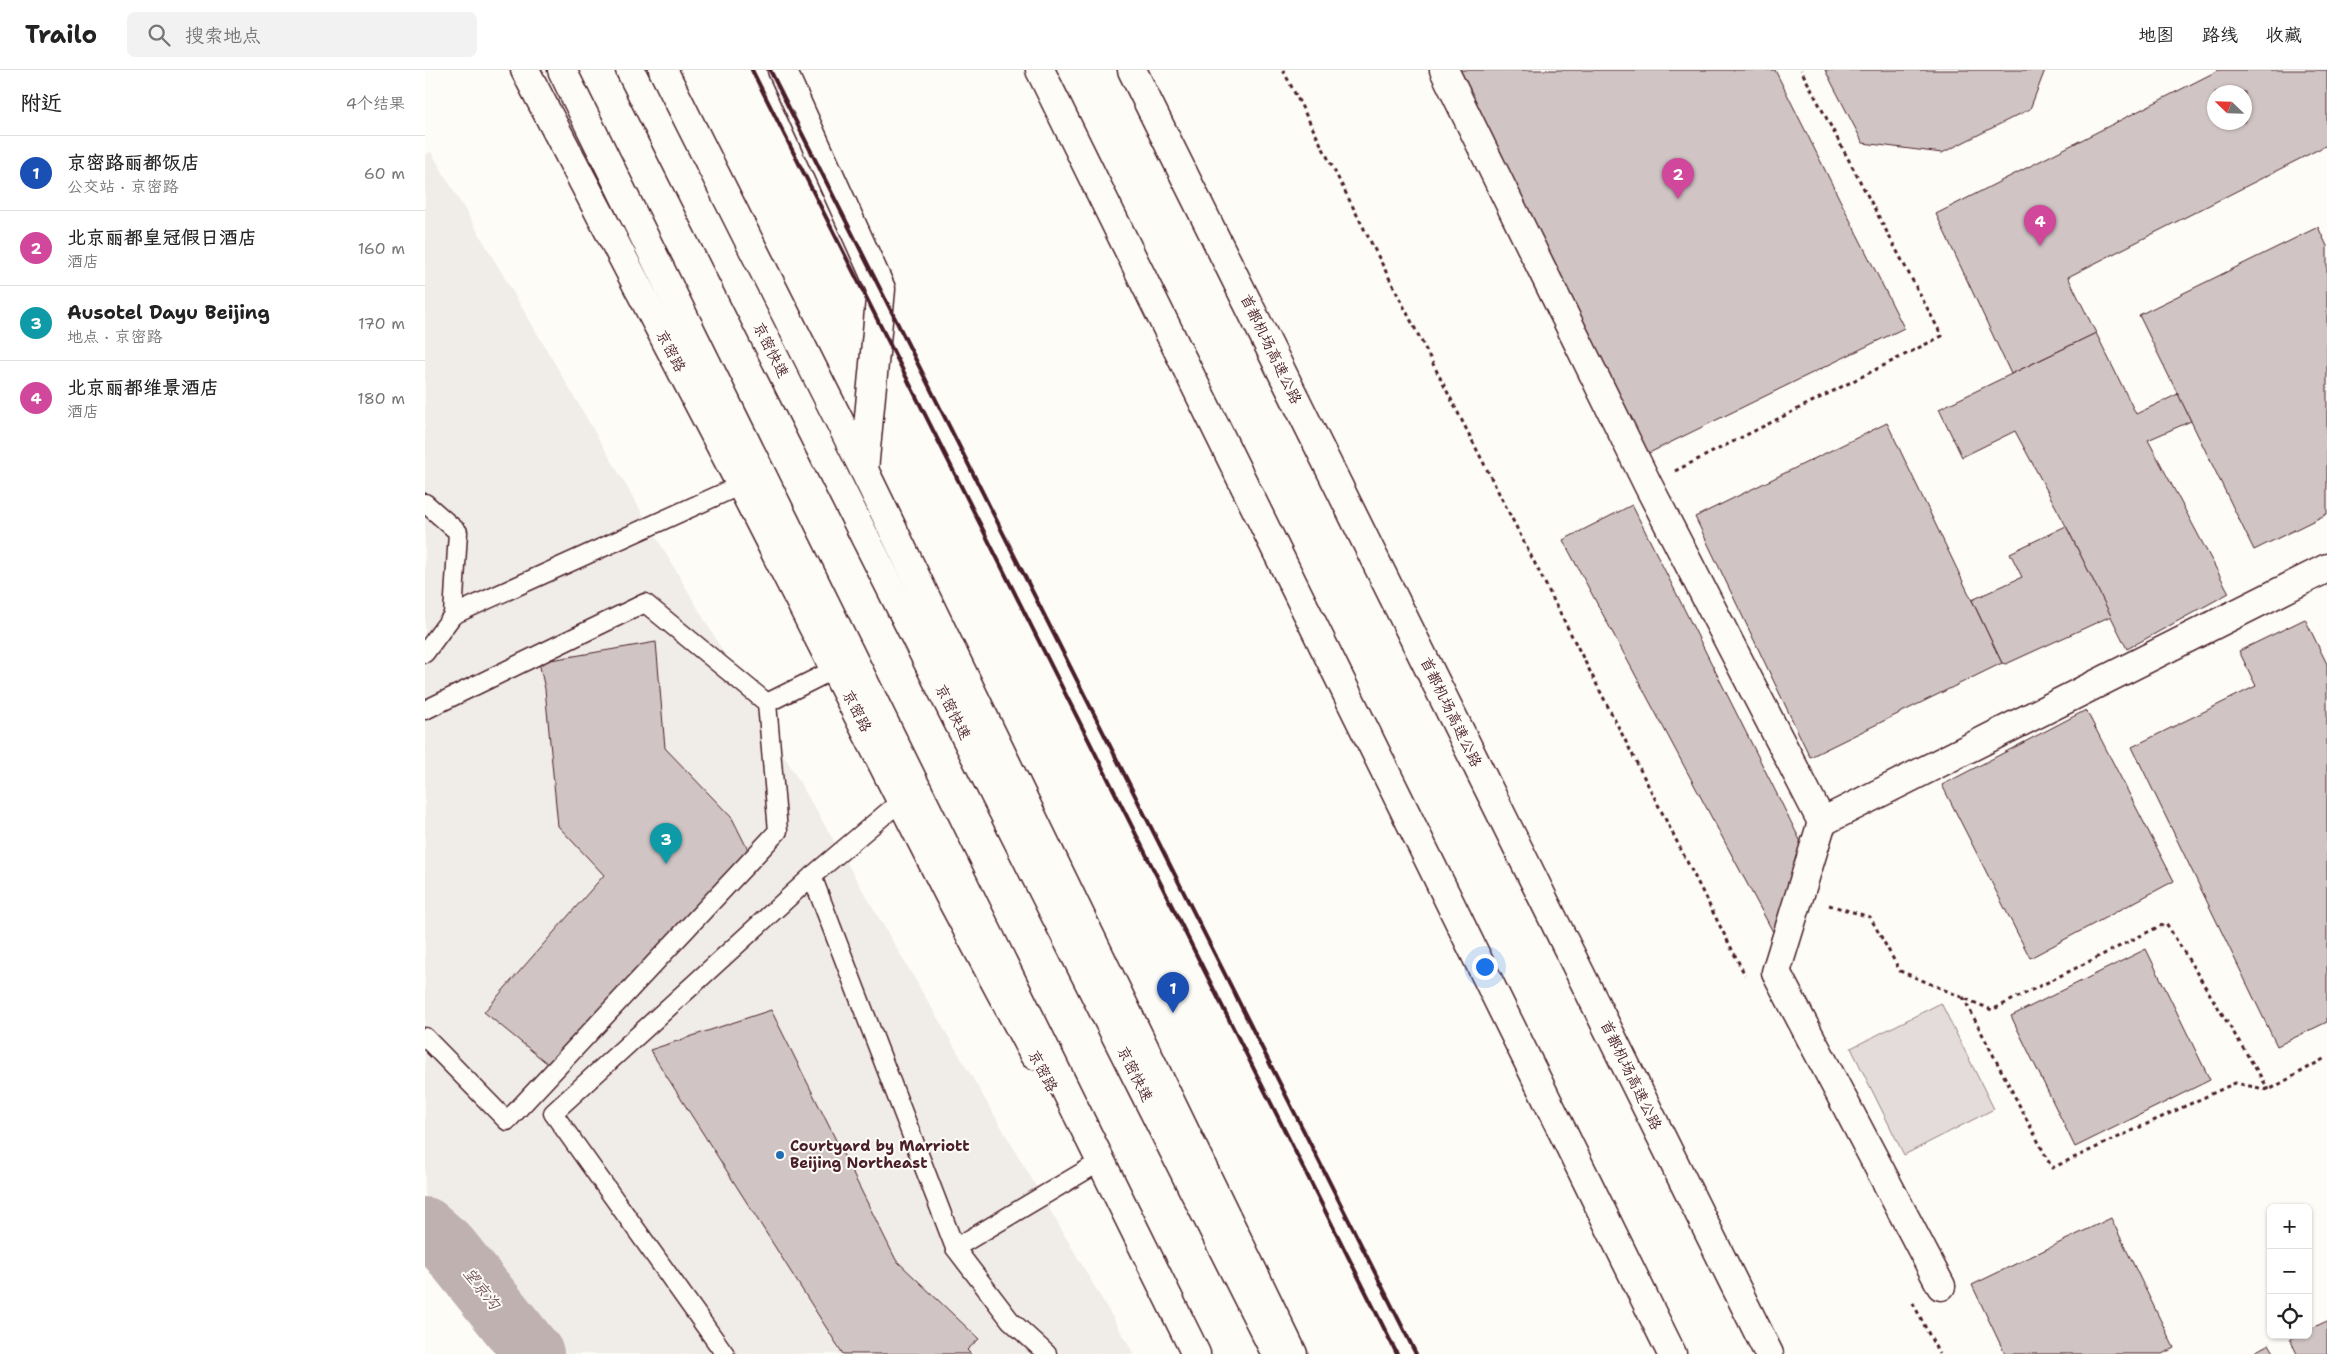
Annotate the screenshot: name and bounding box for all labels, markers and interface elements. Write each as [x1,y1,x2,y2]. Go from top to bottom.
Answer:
search box [127,12,477,57]
text: Trailo [25,19,97,51]
icon: search [145,21,173,49]
text: 搜索地点 [185,23,261,48]
text: 地图 [2138,23,2174,47]
text: 路线 [2202,23,2238,47]
text: 收藏 [2266,23,2302,47]
north arrow [2207,85,2252,130]
text: 附近 [20,89,62,117]
text: 4个结果 [346,93,405,114]
text: 京密路丽都饭店 [67,150,200,175]
pin: 2 [1662,158,1694,199]
text: 1 [32,163,40,184]
text: 60 m [364,163,405,184]
text: 公交站 · 京密路 [67,176,178,197]
pin: 4 [2024,205,2056,246]
text: 北京丽都皇冠假日酒店 [67,225,257,250]
text: 2 [30,238,42,259]
text: 160 m [358,238,405,259]
text: 酒店 [67,251,99,272]
street label: 首都机场高速公路 [1236,291,1306,407]
text: Ausotel Dayu Beijing [67,300,270,325]
text: 3 [30,313,42,334]
text: 170 m [358,313,405,334]
street label: 京密快速 [748,319,794,381]
text: 地点 · 京密路 [67,326,162,347]
street label: 京密路 [652,326,690,376]
text: 北京丽都维景酒店 [67,375,219,400]
text: 4 [30,388,42,409]
text: 180 m [357,388,405,409]
text: 酒店 [67,401,99,422]
street label: 首都机场高速公路 [1416,654,1486,770]
street label: 京密快速 [930,681,976,743]
street label: 京密路 [838,686,876,736]
pin: 3 [650,823,682,864]
your location [1472,954,1498,980]
pin: 1 [1157,972,1189,1013]
street label: 首都机场高速公路 [1596,1017,1666,1133]
street label: 京密快速 [1112,1043,1158,1105]
street label: 京密路 [1024,1046,1062,1096]
place label: Courtyard by Marriott Beijing Northeast [790,1136,969,1173]
marker: Courtyard by Marriott Beijing Northeast [774,1149,786,1161]
map controls [2267,1204,2312,1339]
button: + [2267,1204,2312,1249]
button: − [2267,1249,2312,1294]
water label: 望京沟 [459,1263,506,1315]
button: locate [2267,1294,2312,1339]

